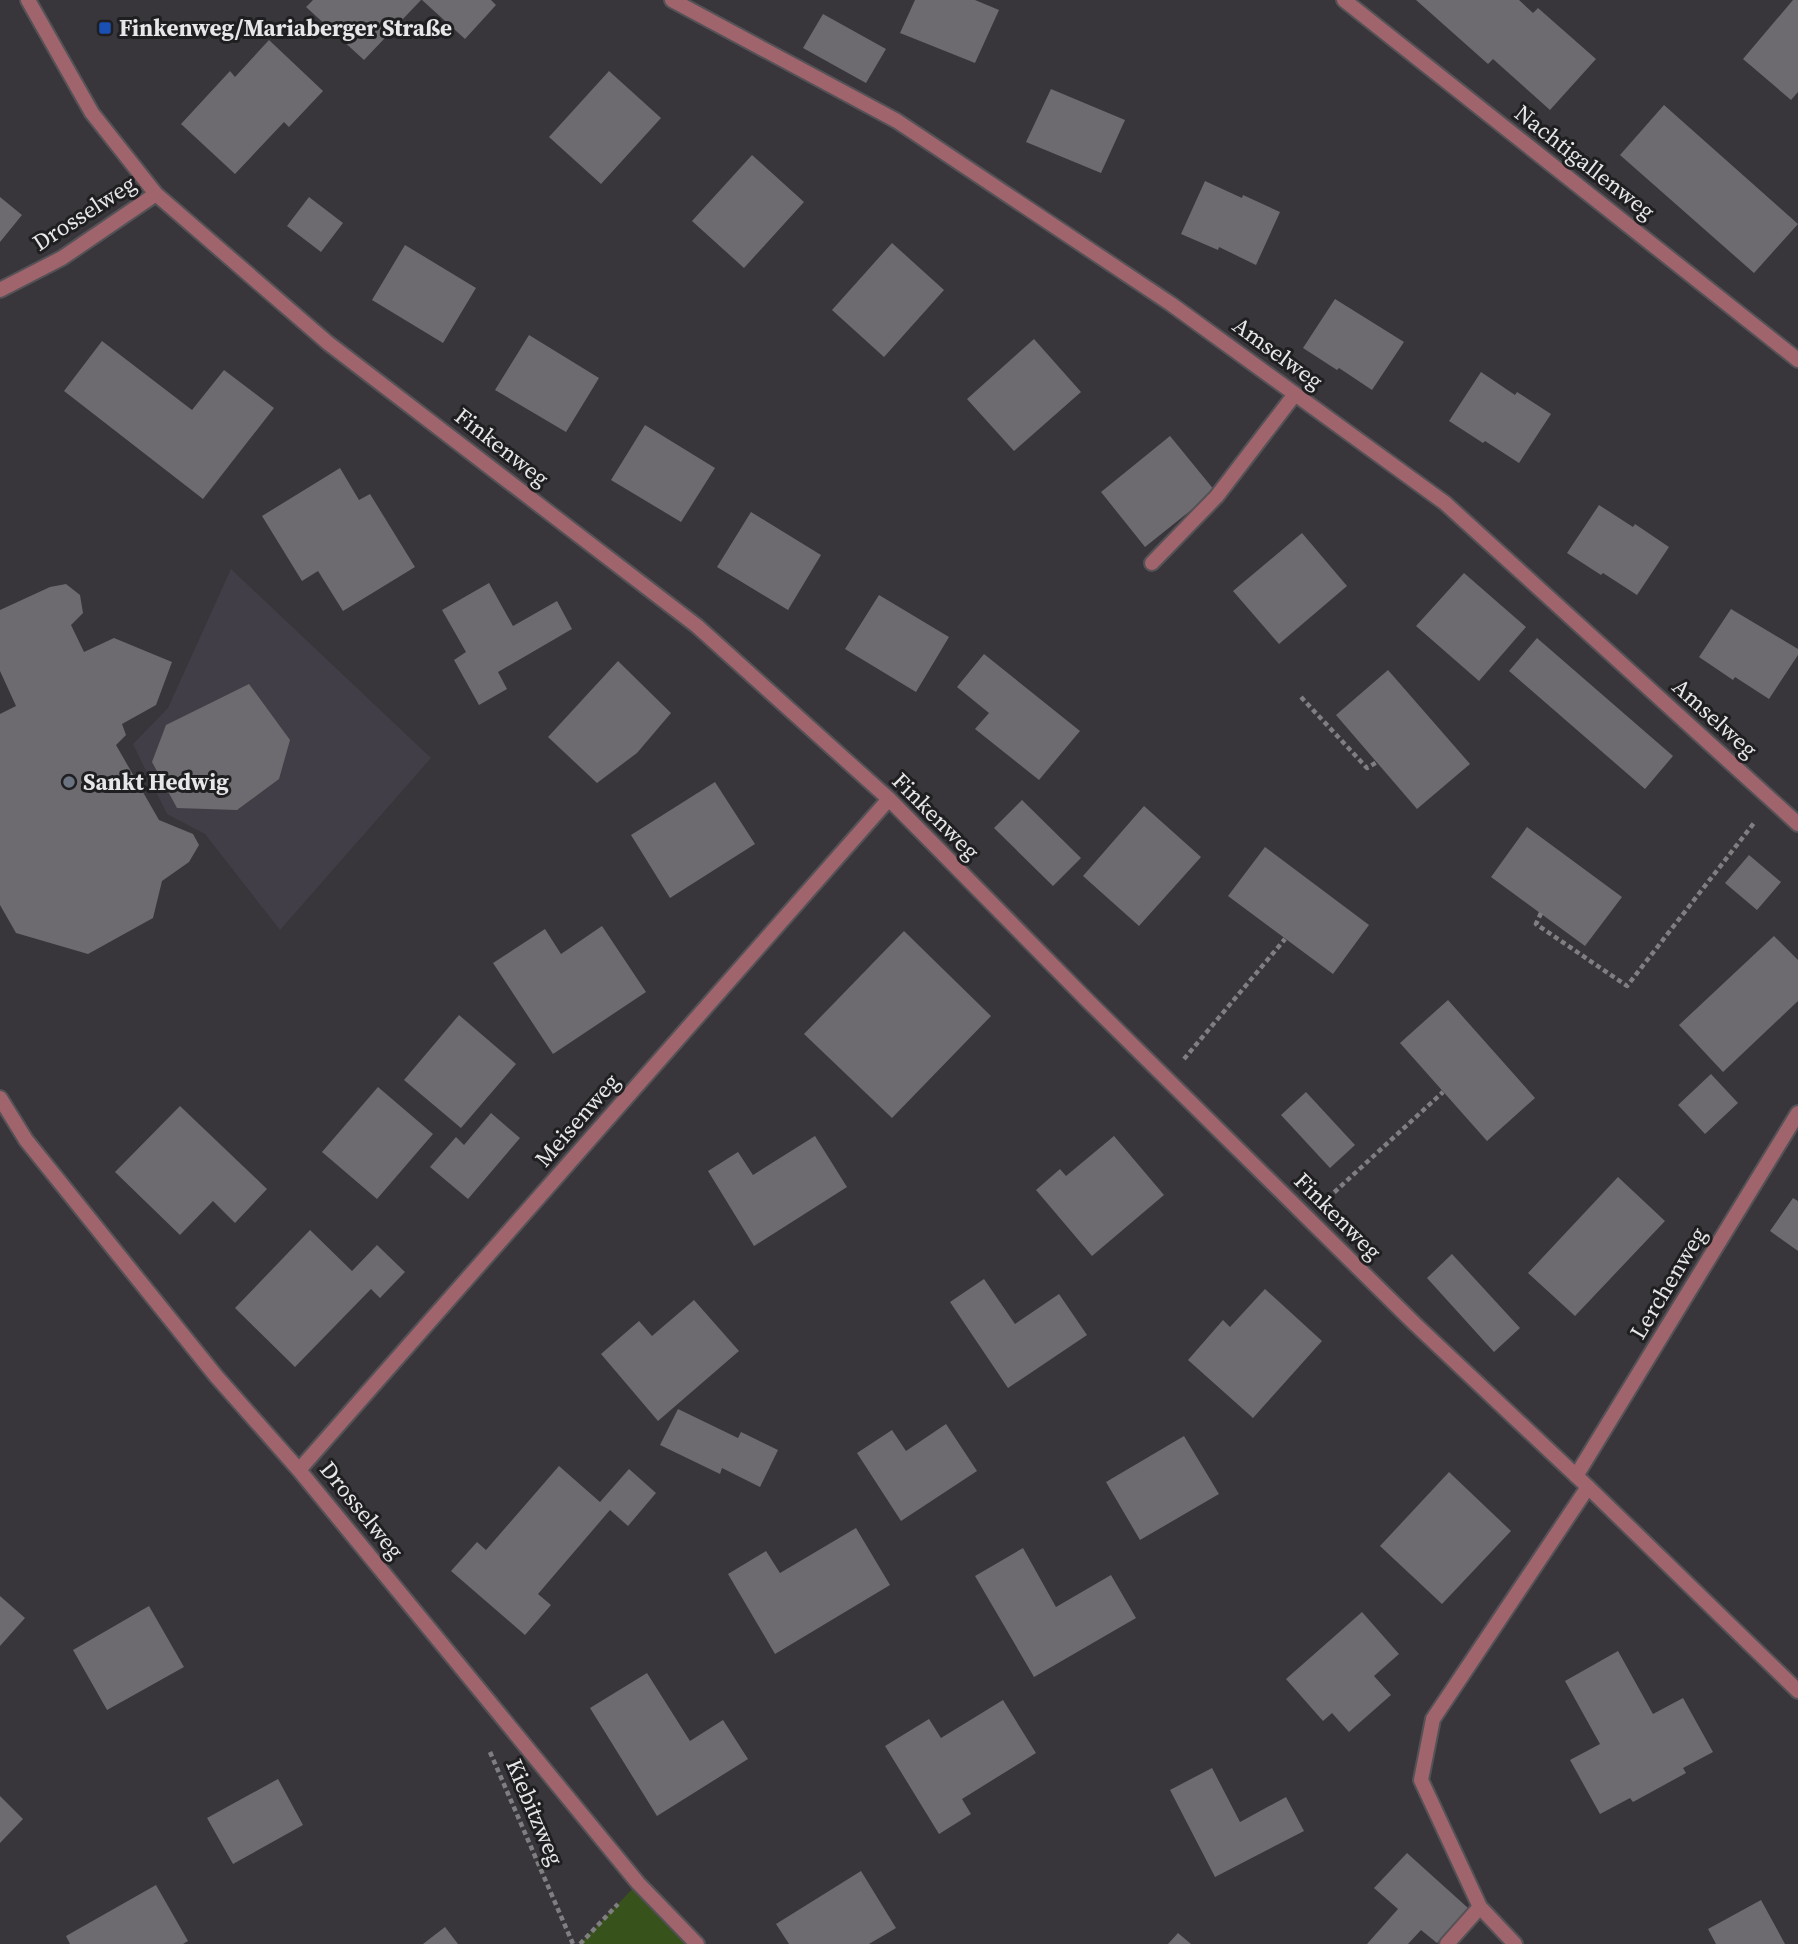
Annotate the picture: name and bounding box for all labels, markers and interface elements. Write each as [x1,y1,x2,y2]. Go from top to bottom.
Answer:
place label: Finkenweg/Mariaberger Straße [119,12,452,44]
marker: Finkenweg/Mariaberger Straße [97,20,113,36]
street label: Nachtigallenweg [1508,97,1662,227]
street label: Drosselweg [26,168,142,258]
street label: Amselweg [1226,309,1330,397]
street label: Finkenweg [448,400,556,494]
street label: Amselweg [1665,671,1765,765]
street label: Finkenweg [885,765,987,867]
place label: Sankt Hedwig [83,766,229,798]
marker: Sankt Hedwig [61,774,77,790]
street label: Meisenweg [527,1066,627,1174]
street label: Finkenweg [1287,1165,1389,1267]
street label: Lerchenweg [1622,1221,1714,1345]
street label: Drosselweg [313,1454,411,1566]
street label: Kiebitzweg [498,1754,572,1870]

